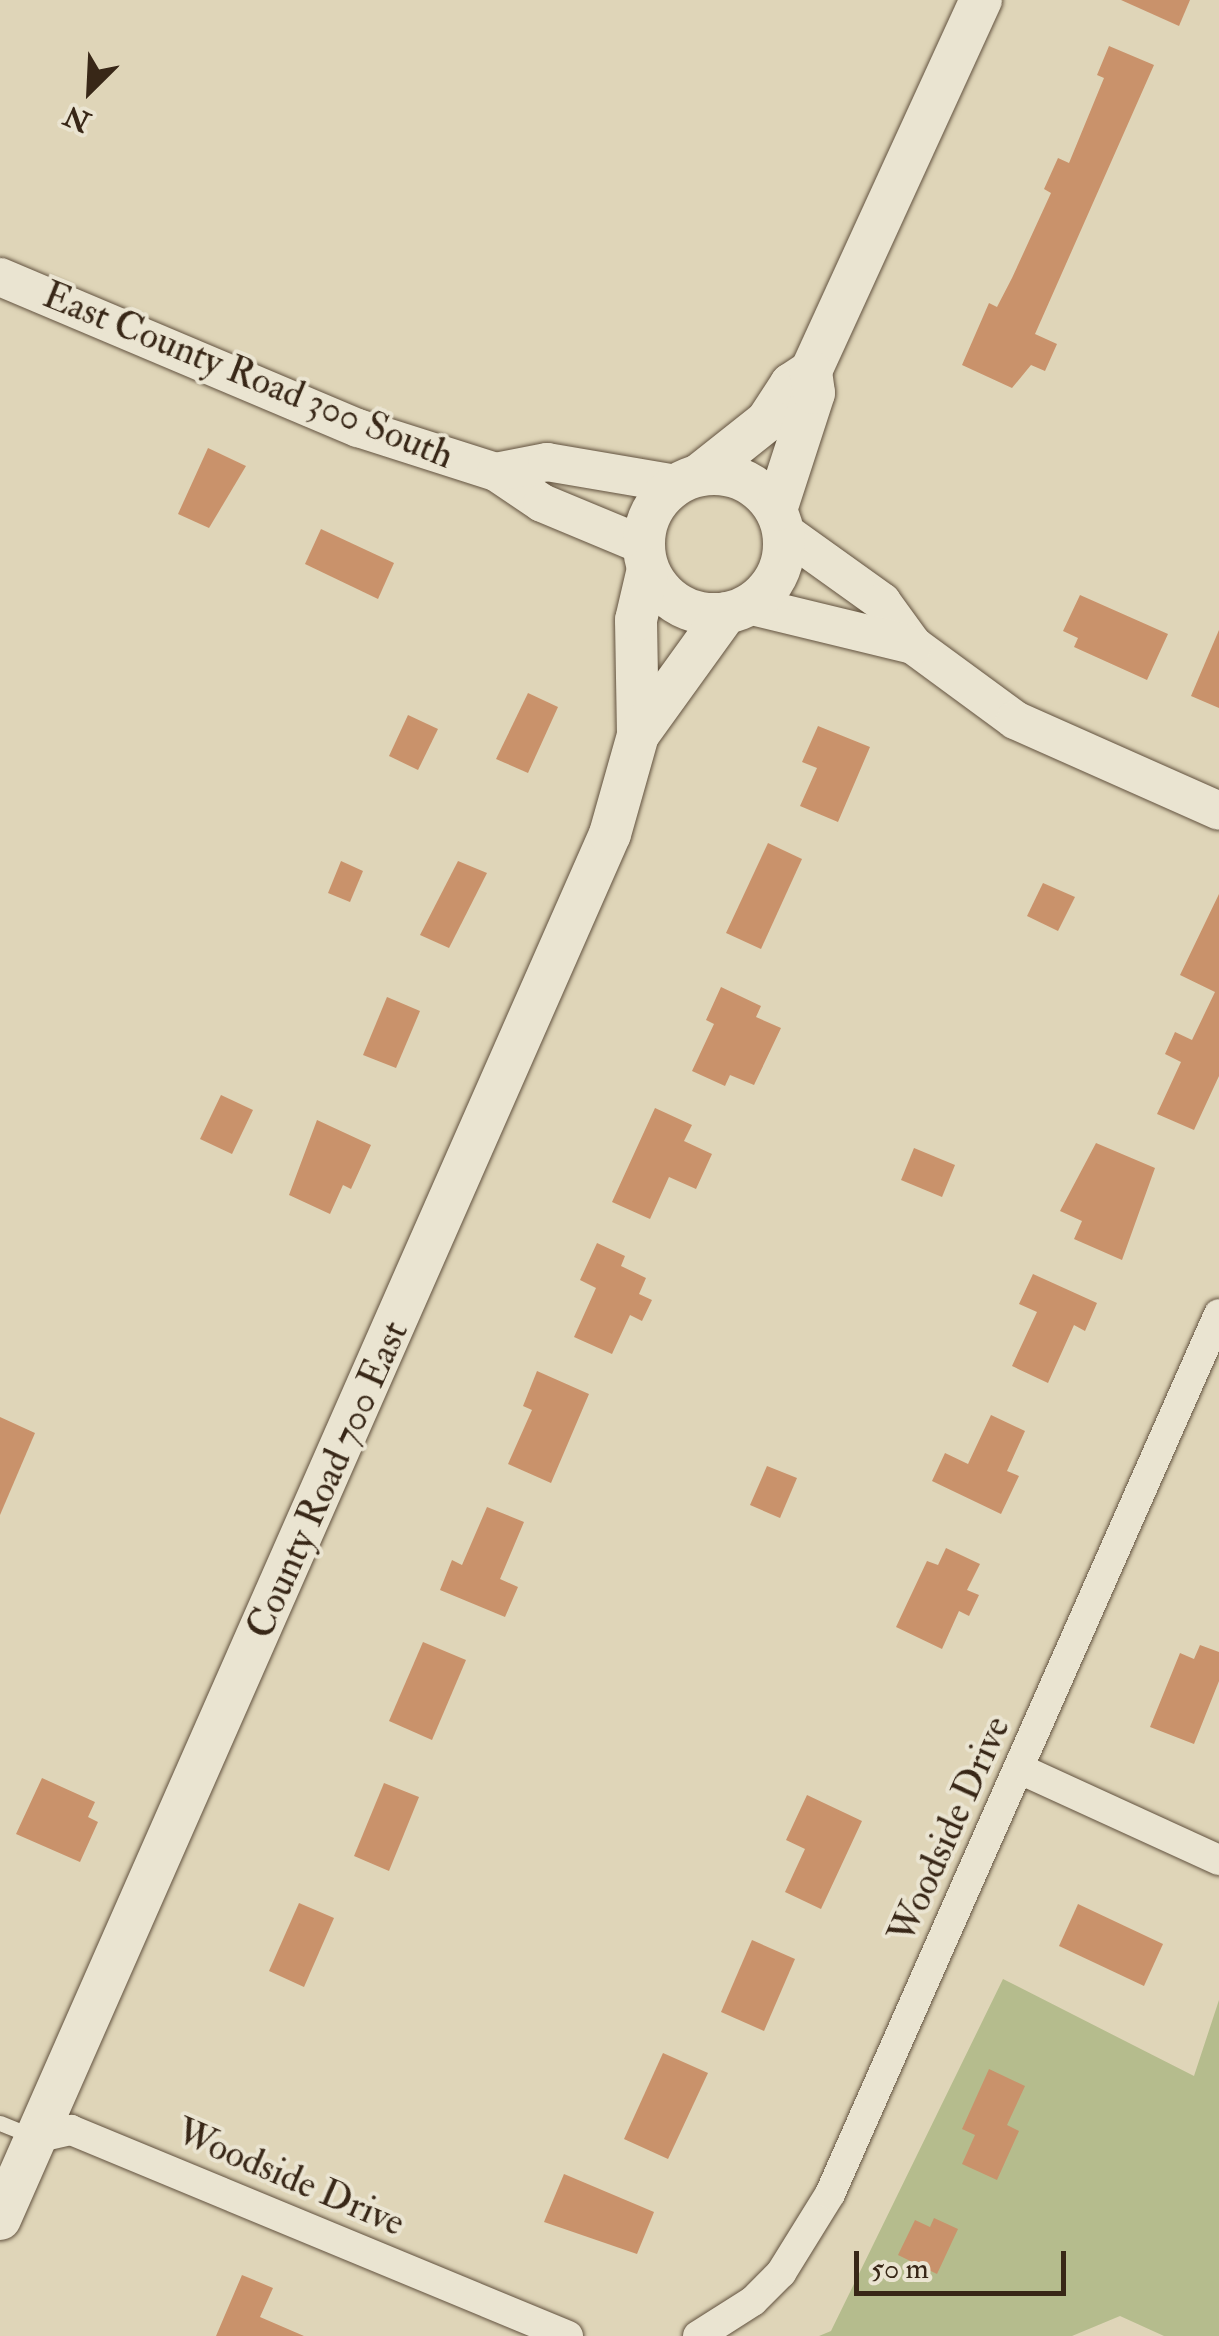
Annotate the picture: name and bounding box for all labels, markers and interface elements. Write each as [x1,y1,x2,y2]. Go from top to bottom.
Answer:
north arrow [40,40,140,140]
text: N [59,97,96,139]
street label: East County Road 300 South [36,273,460,479]
street label: County Road 700 East [238,1314,418,1646]
street label: Woodside Drive [880,1710,1020,1950]
street label: Woodside Drive [169,2110,411,2246]
scale bar [859,2231,1072,2293]
text: 50 m [871,2250,929,2287]

